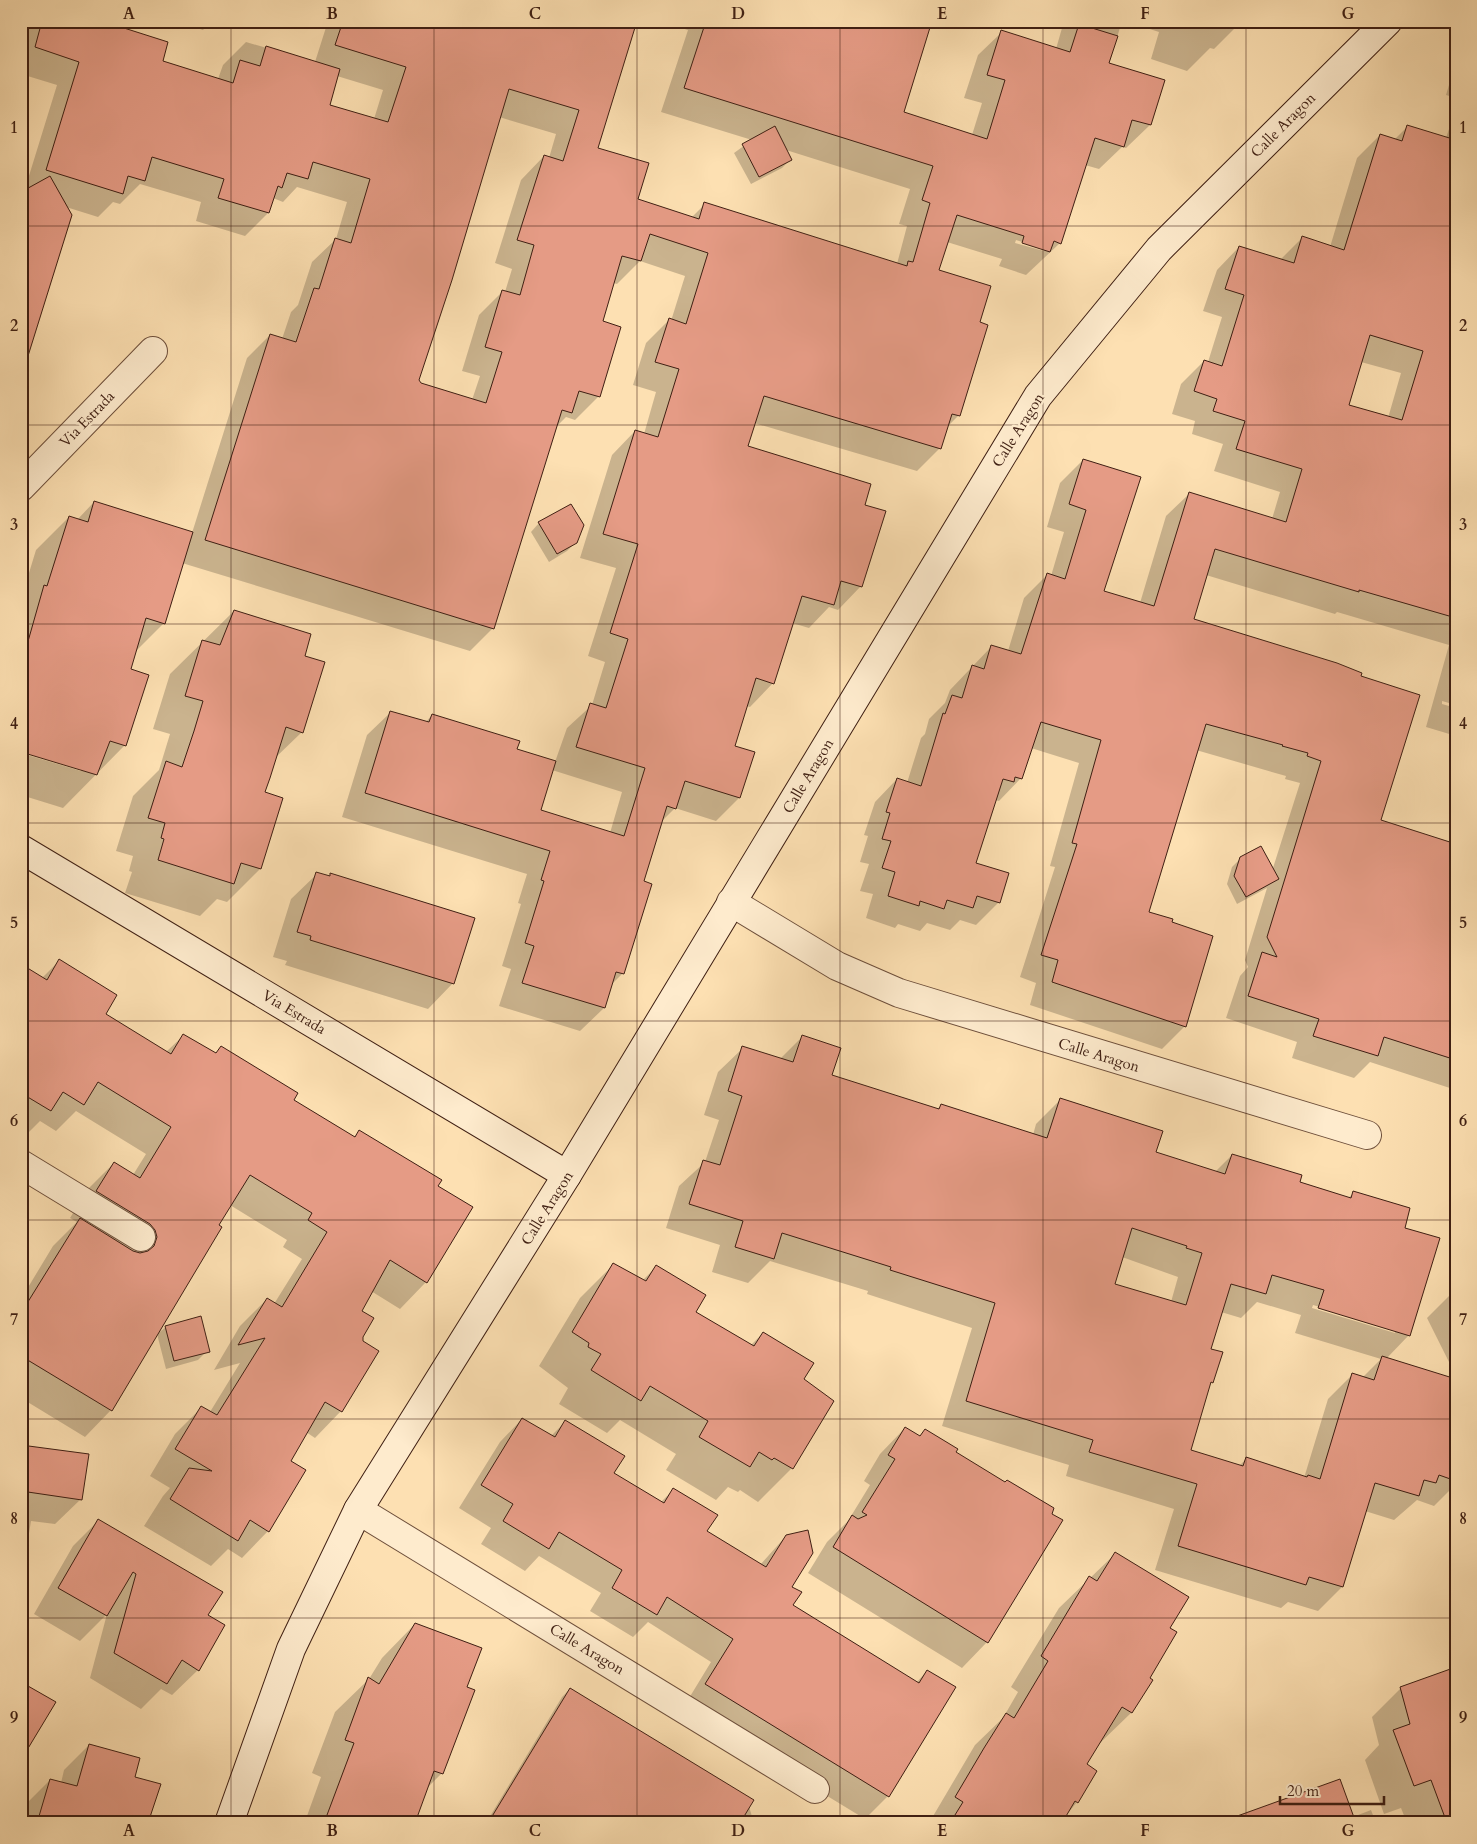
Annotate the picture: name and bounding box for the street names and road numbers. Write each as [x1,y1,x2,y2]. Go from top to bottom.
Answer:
street label: Calle Aragon [1246,88,1320,162]
street label: Via Estrada [55,386,119,452]
street label: Calle Aragon [987,389,1049,471]
street label: Calle Aragon [778,734,838,817]
street label: Via Estrada [258,985,330,1039]
street label: Calle Aragon [1056,1033,1143,1077]
street label: Calle Aragon [516,1167,578,1249]
street label: Calle Aragon [546,1619,629,1679]

